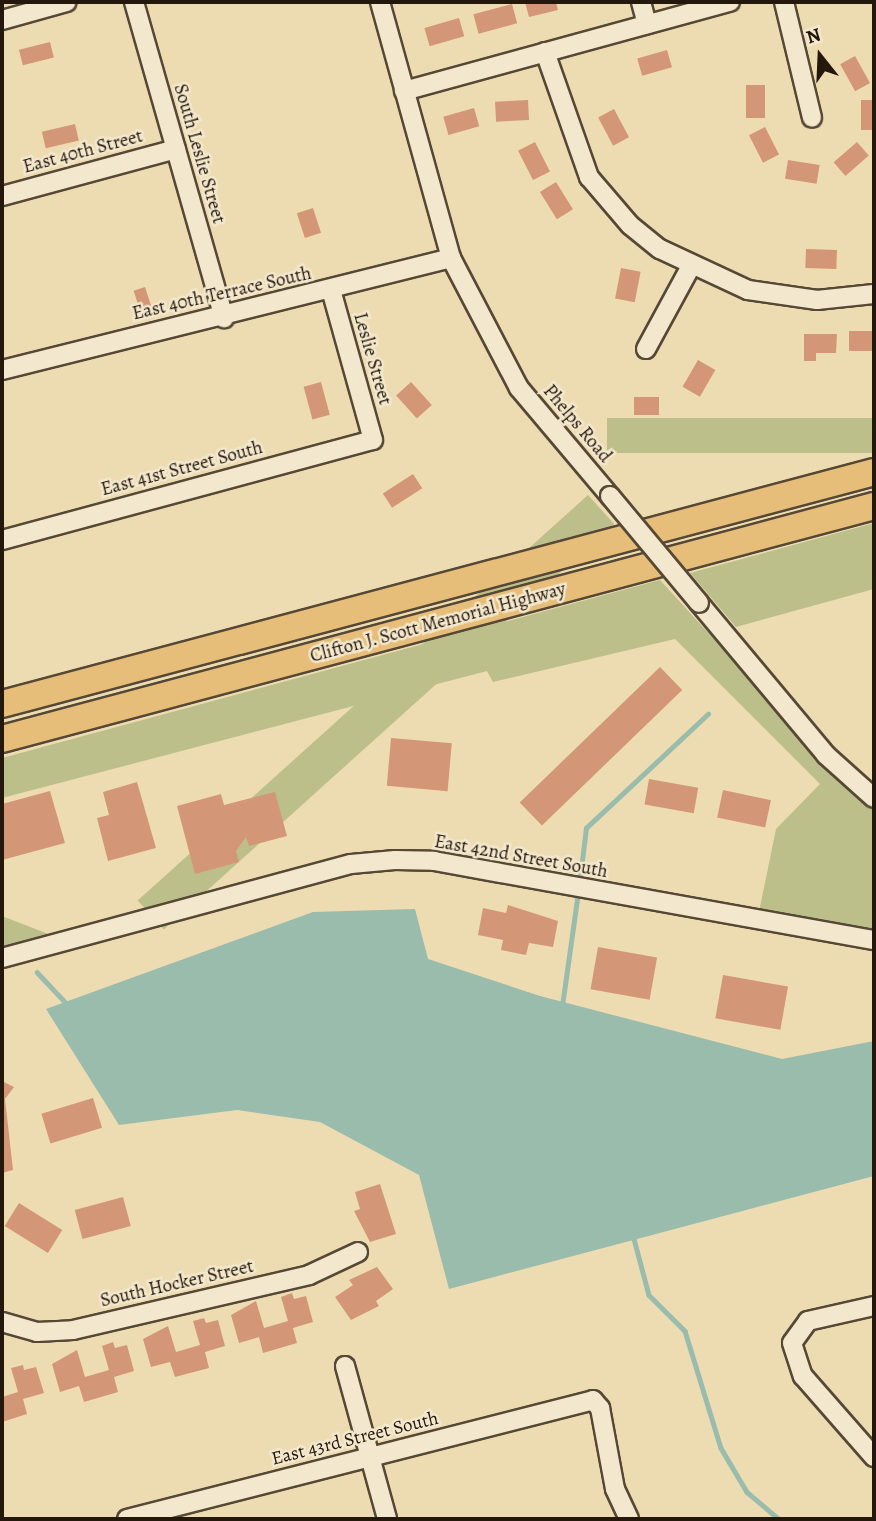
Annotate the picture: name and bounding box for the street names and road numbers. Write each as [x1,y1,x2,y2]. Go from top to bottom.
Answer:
street label: South Leslie Street [168,81,230,227]
street label: East 40th Street [21,125,145,179]
street label: East 40th Terrace South [130,262,314,326]
street label: Leslie Street [348,310,396,408]
street label: Phelps Road [538,380,616,468]
street label: East 41st Street South [99,436,265,502]
street label: Clifton J. Scott Memorial Highway [308,578,568,668]
street label: East 42nd Street South [432,831,610,883]
street label: South Hocker Street [98,1255,256,1313]
street label: East 43rd Street South [269,1407,441,1471]

